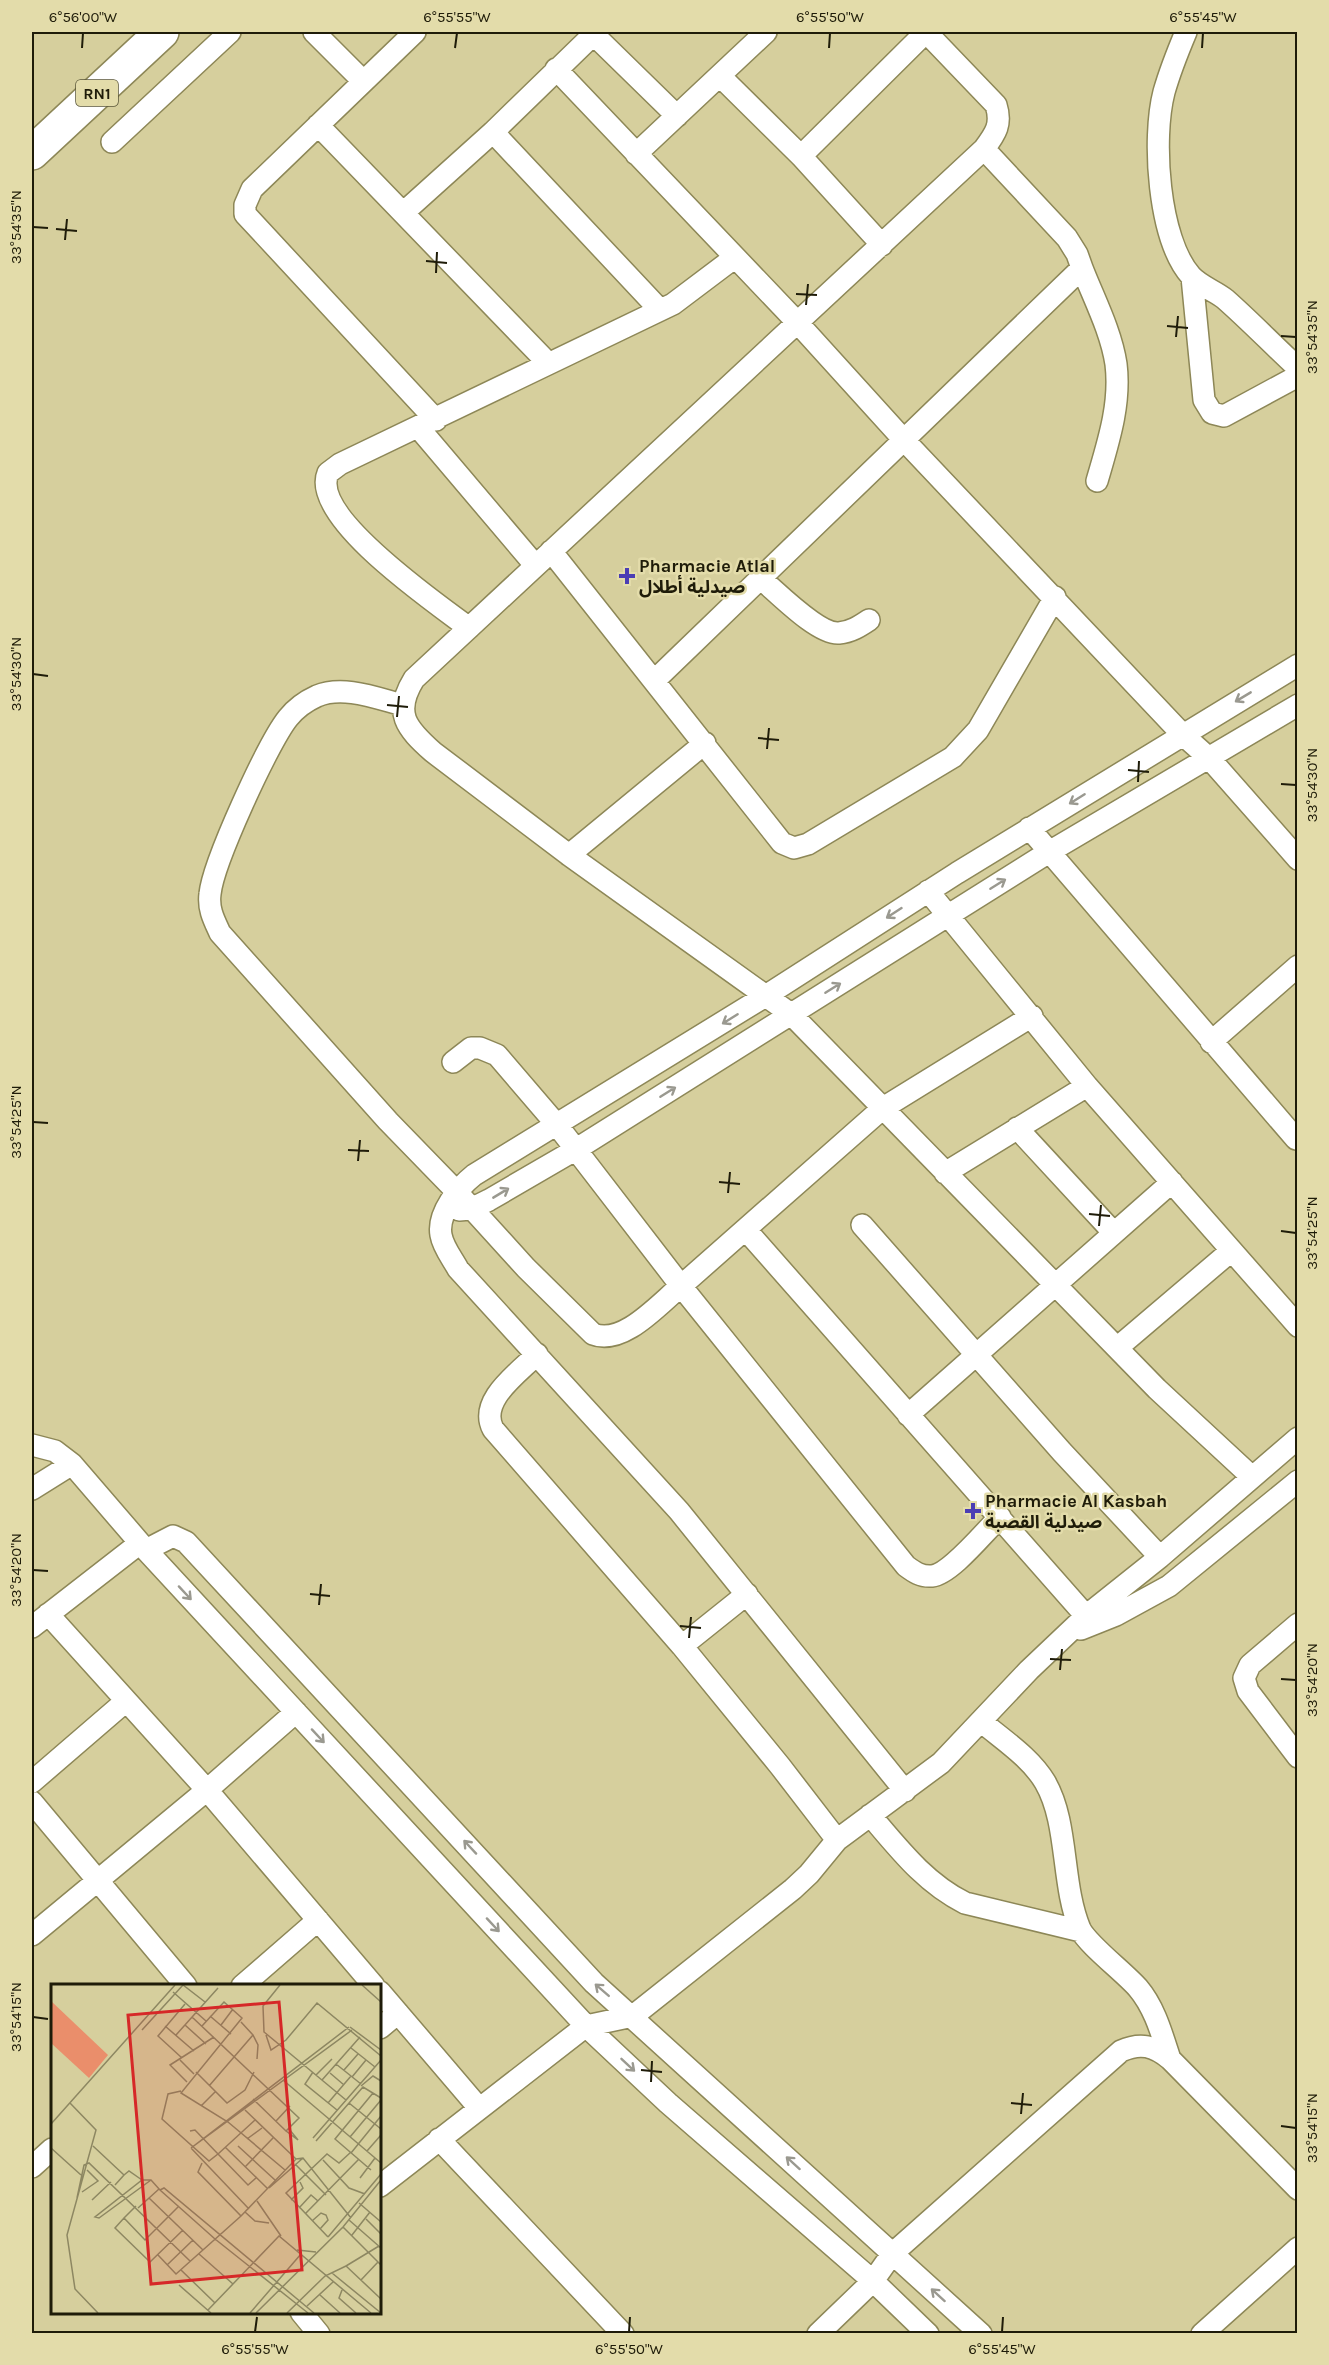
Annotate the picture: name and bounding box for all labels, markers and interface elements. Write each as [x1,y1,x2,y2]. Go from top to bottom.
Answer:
text: 6°56'00"W [49,8,118,26]
text: 6°55'55"W [423,8,491,26]
text: 6°55'50"W [796,8,865,26]
text: 6°55'45"W [1169,8,1237,26]
road number: RN1 [76,80,118,106]
text: 33°54'35"N [7,190,25,264]
text: 33°54'35"N [1303,300,1321,374]
place label: Pharmacie Atlal صيدلية أطلال [639,555,775,598]
marker: Pharmacie Atlal صيدلية أطلال [620,569,634,583]
text: 33°54'30"N [7,637,25,711]
one-way arrow [1235,692,1252,704]
text: 33°54'30"N [1303,748,1321,822]
one-way arrow [1069,793,1086,805]
one-way arrow [989,878,1006,891]
one-way arrow [885,907,902,920]
one-way arrow [824,982,841,994]
one-way arrow [722,1013,739,1025]
text: 33°54'25"N [7,1085,25,1159]
one-way arrow [659,1086,675,1098]
one-way arrow [492,1187,509,1199]
text: 33°54'25"N [1303,1196,1321,1270]
place label: Pharmacie Al Kasbah صيدلية القصبة [985,1490,1167,1533]
marker: Pharmacie Al Kasbah صيدلية القصبة [966,1504,980,1518]
text: 33°54'20"N [7,1533,25,1607]
one-way arrow [178,1585,193,1600]
text: 33°54'20"N [1303,1643,1321,1717]
one-way arrow [311,1728,325,1743]
one-way arrow [463,1840,477,1855]
one-way arrow [486,1917,500,1932]
text: 33°54'15"N [7,1982,25,2052]
one-way arrow [595,1983,610,1997]
inset map [51,1984,381,2314]
one-way arrow [621,2058,636,2073]
text: 33°54'15"N [1303,2093,1321,2163]
one-way arrow [786,2156,801,2170]
one-way arrow [930,2288,945,2302]
text: 6°55'55"W [221,2340,289,2358]
text: 6°55'50"W [595,2340,664,2358]
text: 6°55'45"W [968,2340,1036,2358]

